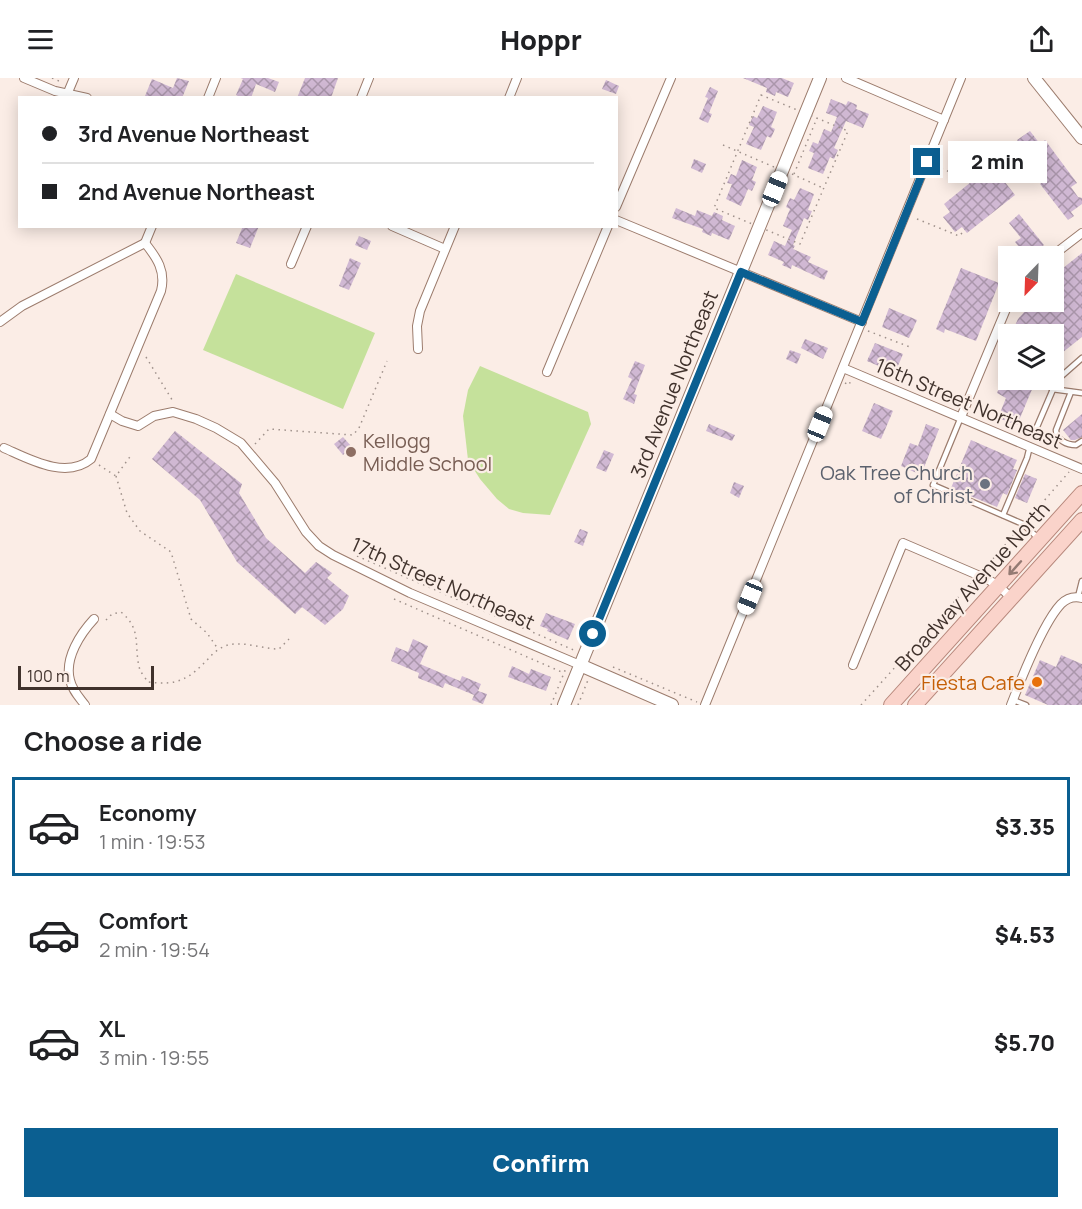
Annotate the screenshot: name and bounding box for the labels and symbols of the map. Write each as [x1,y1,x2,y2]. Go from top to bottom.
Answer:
callout: 2 min [948,141,1047,183]
route end [913,148,940,175]
car [760,169,790,209]
north arrow [998,246,1064,312]
street label: 3rd Avenue Northeast [624,286,724,482]
street label: 16th Street Northeast [871,351,1067,455]
car [805,404,835,444]
place label: Kellogg Middle School [363,427,492,477]
marker: Kellogg Middle School [344,445,358,459]
place label: Oak Tree Church of Christ [820,459,973,509]
marker: Oak Tree Church of Christ [978,477,992,491]
street label: Broadway Avenue North [889,496,1055,676]
street label: 17th Street Northeast [347,530,539,636]
one-way arrow [1008,560,1022,575]
car [735,577,765,617]
route start [579,620,606,647]
scale bar [18,663,154,690]
place label: Fiesta Cafe [921,669,1025,696]
marker: Fiesta Cafe [1030,675,1044,689]

